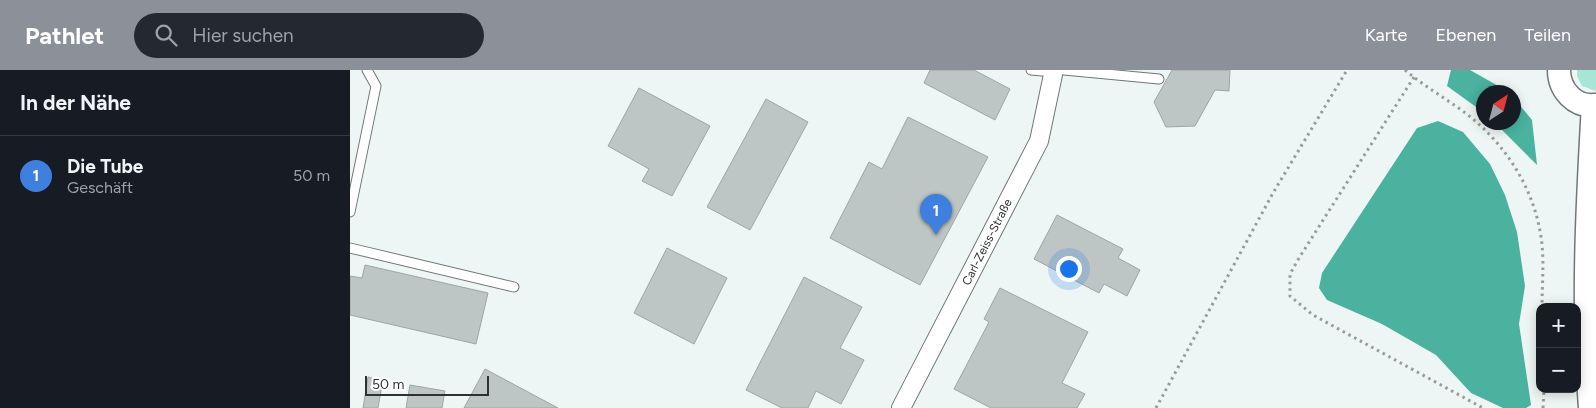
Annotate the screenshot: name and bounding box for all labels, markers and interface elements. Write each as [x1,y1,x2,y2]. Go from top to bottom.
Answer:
search box [134,13,484,58]
text: Pathlet [25,21,104,50]
icon: search [152,21,180,49]
text: Hier suchen [192,24,294,47]
text: Karte [1365,24,1407,46]
text: Ebenen [1435,24,1496,46]
text: Teilen [1524,24,1571,46]
north arrow [1476,85,1521,130]
text: In der Nähe [20,90,131,115]
text: Die Tube [67,155,143,178]
text: 1 [33,166,39,185]
text: 50 m [293,166,330,185]
text: Geschäft [67,178,133,197]
pin: 1 [920,194,952,235]
street label: Carl-Zeiss-Straße [959,196,1015,288]
your location [1056,256,1082,282]
map controls [1536,303,1581,393]
button: + [1536,303,1581,348]
button: − [1536,348,1581,393]
scale bar [365,373,489,396]
text: 50 m [372,376,404,393]

